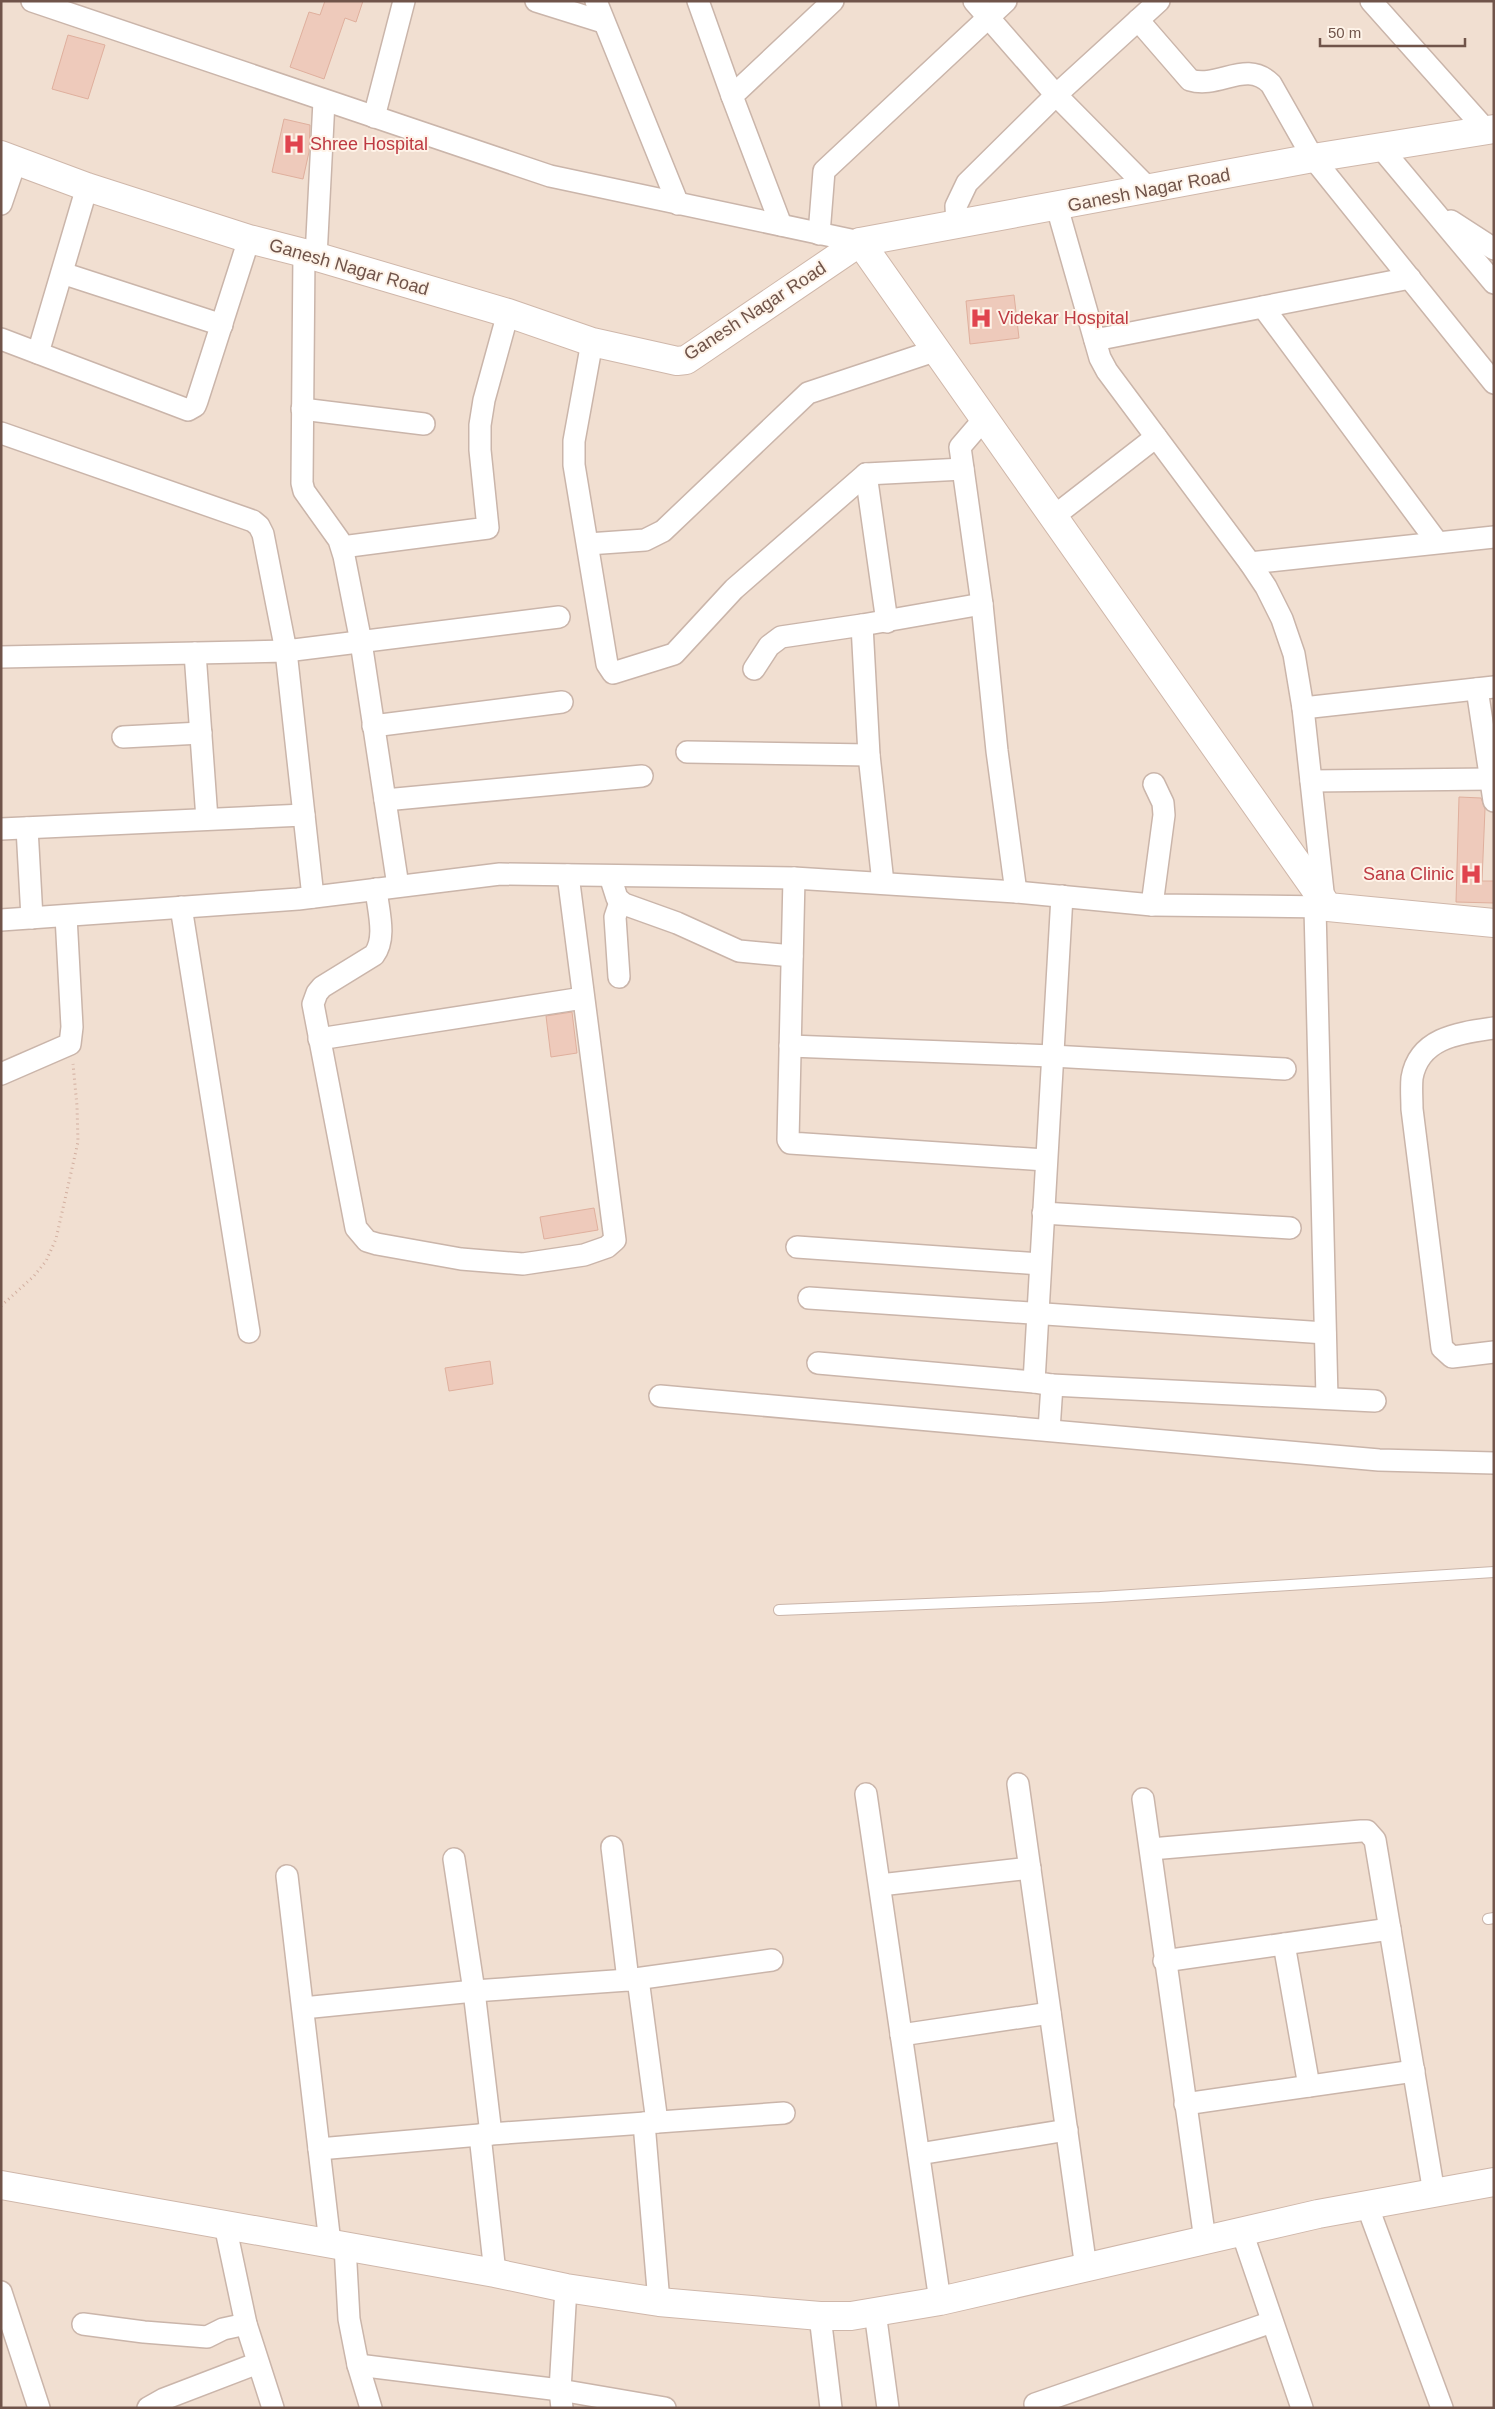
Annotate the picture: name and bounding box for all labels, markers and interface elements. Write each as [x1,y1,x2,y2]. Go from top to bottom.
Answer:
scale bar [1320,15,1465,47]
text: 50 m [1328,24,1361,41]
hospital icon: Shree Hospital [281,131,307,157]
place label: Shree Hospital [310,134,428,154]
street label: Ganesh Nagar Road [1066,164,1232,216]
street label: Ganesh Nagar Road [267,235,431,299]
street label: Ganesh Nagar Road [680,258,830,364]
hospital icon: Videkar Hospital [968,305,994,331]
place label: Videkar Hospital [998,308,1129,328]
hospital icon: Sana Clinic [1458,861,1484,887]
place label: Sana Clinic [1363,864,1454,884]

